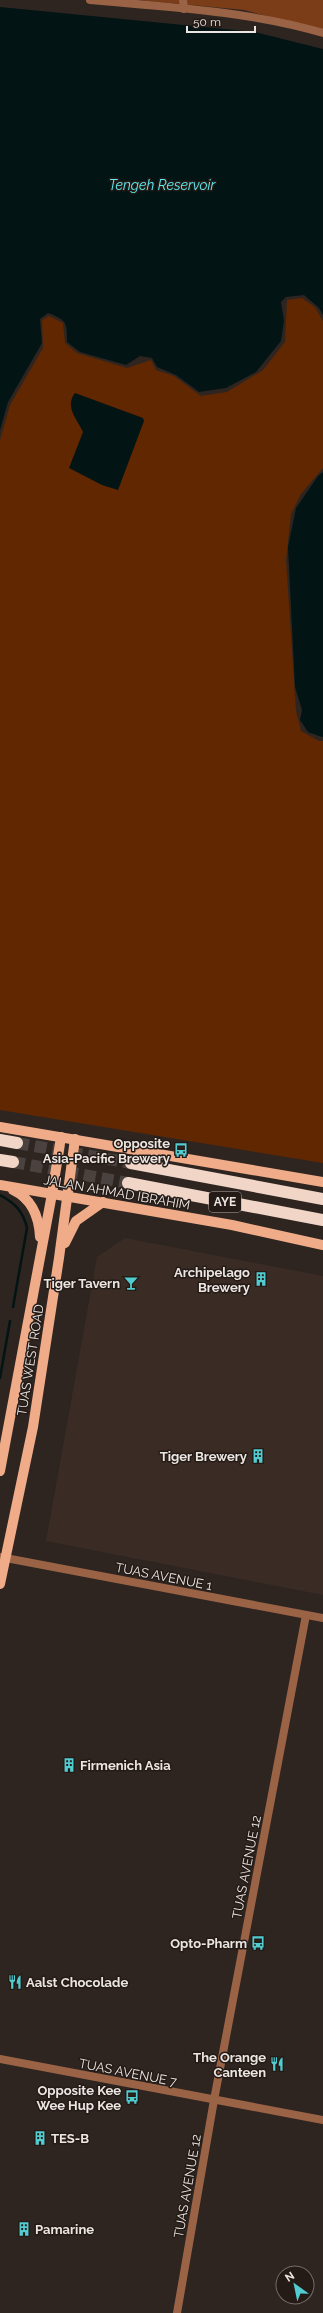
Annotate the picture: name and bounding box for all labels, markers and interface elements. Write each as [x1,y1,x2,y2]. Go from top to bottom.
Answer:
scale bar [187,8,255,34]
text: 50 m [193,15,221,29]
water label: Tengeh Reservoir [109,177,217,193]
place label: Opposite Asia-Pacific Brewery [43,1136,170,1166]
bus stop icon: Opposite Asia-Pacific Brewery [173,1142,189,1158]
street label: JALAN AHMAD IBRAHIM [42,1172,191,1213]
road number: AYE [209,1192,241,1212]
place label: Archipelago Brewery [174,1265,250,1295]
building icon: Archipelago Brewery [253,1271,269,1287]
bar icon: Tiger Tavern [123,1275,139,1291]
place label: Tiger Tavern [43,1276,120,1291]
street label: TUAS WEST ROAD [14,1303,47,1417]
building icon: Tiger Brewery [250,1448,266,1464]
place label: Tiger Brewery [160,1449,247,1464]
street label: TUAS AVENUE 1 [114,1560,214,1593]
building icon: Firmenich Asia [61,1757,77,1773]
place label: Firmenich Asia [80,1758,171,1773]
street label: TUAS AVENUE 12 [229,1814,264,1920]
bus stop icon: Opto-Pharm [250,1935,266,1951]
place label: Opto-Pharm [170,1936,247,1951]
restaurant icon: Aalst Chocolade [7,1974,23,1990]
place label: Aalst Chocolade [26,1975,128,1990]
place label: The Orange Canteen [193,2050,266,2080]
street label: TUAS AVENUE 7 [78,2056,178,2089]
restaurant icon: The Orange Canteen [269,2056,285,2072]
place label: Opposite Kee Wee Hup Kee [37,2083,121,2113]
bus stop icon: Opposite Kee Wee Hup Kee [124,2089,140,2105]
building icon: TES-B [32,2130,48,2146]
place label: TES-B [51,2131,89,2146]
street label: TUAS AVENUE 12 [171,2133,204,2239]
building icon: Pamarine [16,2221,32,2237]
place label: Pamarine [35,2222,94,2237]
north arrow [275,2265,315,2305]
text: N [283,2269,297,2285]

